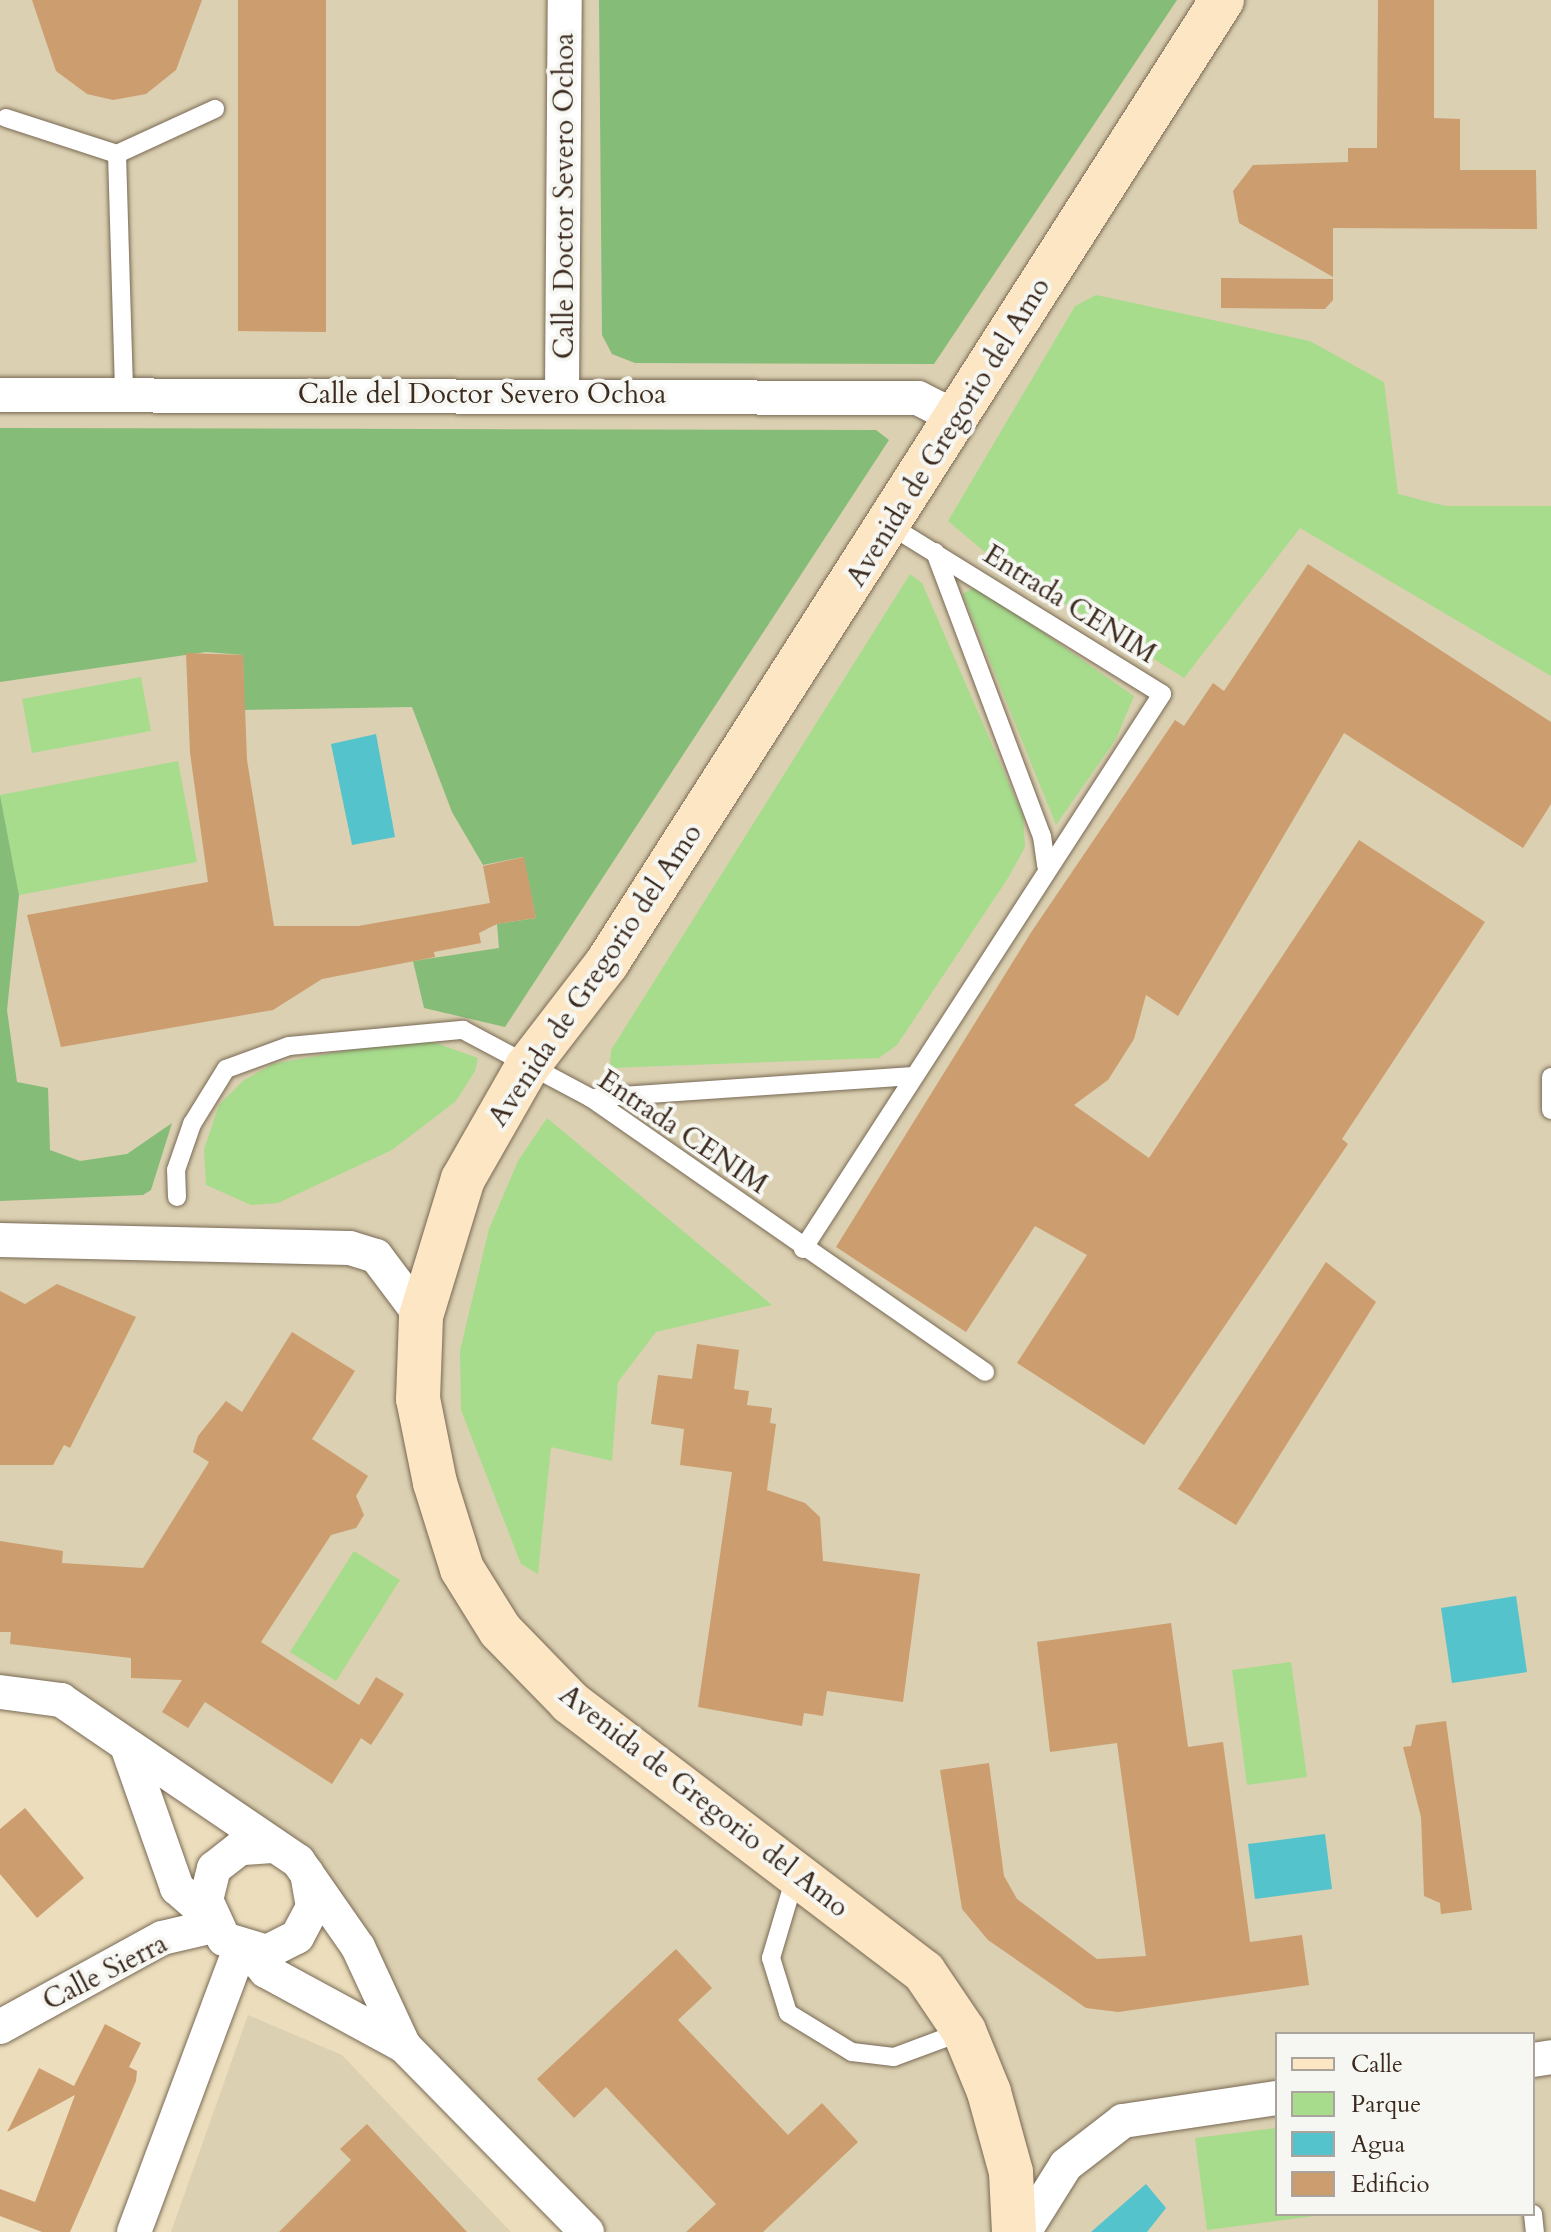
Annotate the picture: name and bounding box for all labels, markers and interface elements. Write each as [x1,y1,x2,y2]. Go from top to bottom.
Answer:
street label: Calle Doctor Severo Ochoa [547,33,581,359]
street label: Avenida de Gregorio del Amo [839,271,1057,593]
street label: Calle del Doctor Severo Ochoa [298,377,666,411]
street label: Entrada CENIM [977,537,1163,671]
street label: Avenida de Gregorio del Amo [481,817,709,1133]
street label: Entrada CENIM [592,1063,774,1201]
street label: Avenida de Gregorio del Amo [553,1678,855,1924]
street label: Calle Sierra [37,1926,173,2018]
legend [1275,2032,1535,2216]
text: Calle [1351,2048,1403,2081]
text: Parque [1351,2088,1421,2121]
text: Agua [1351,2128,1405,2161]
text: Edificio [1351,2168,1430,2201]

